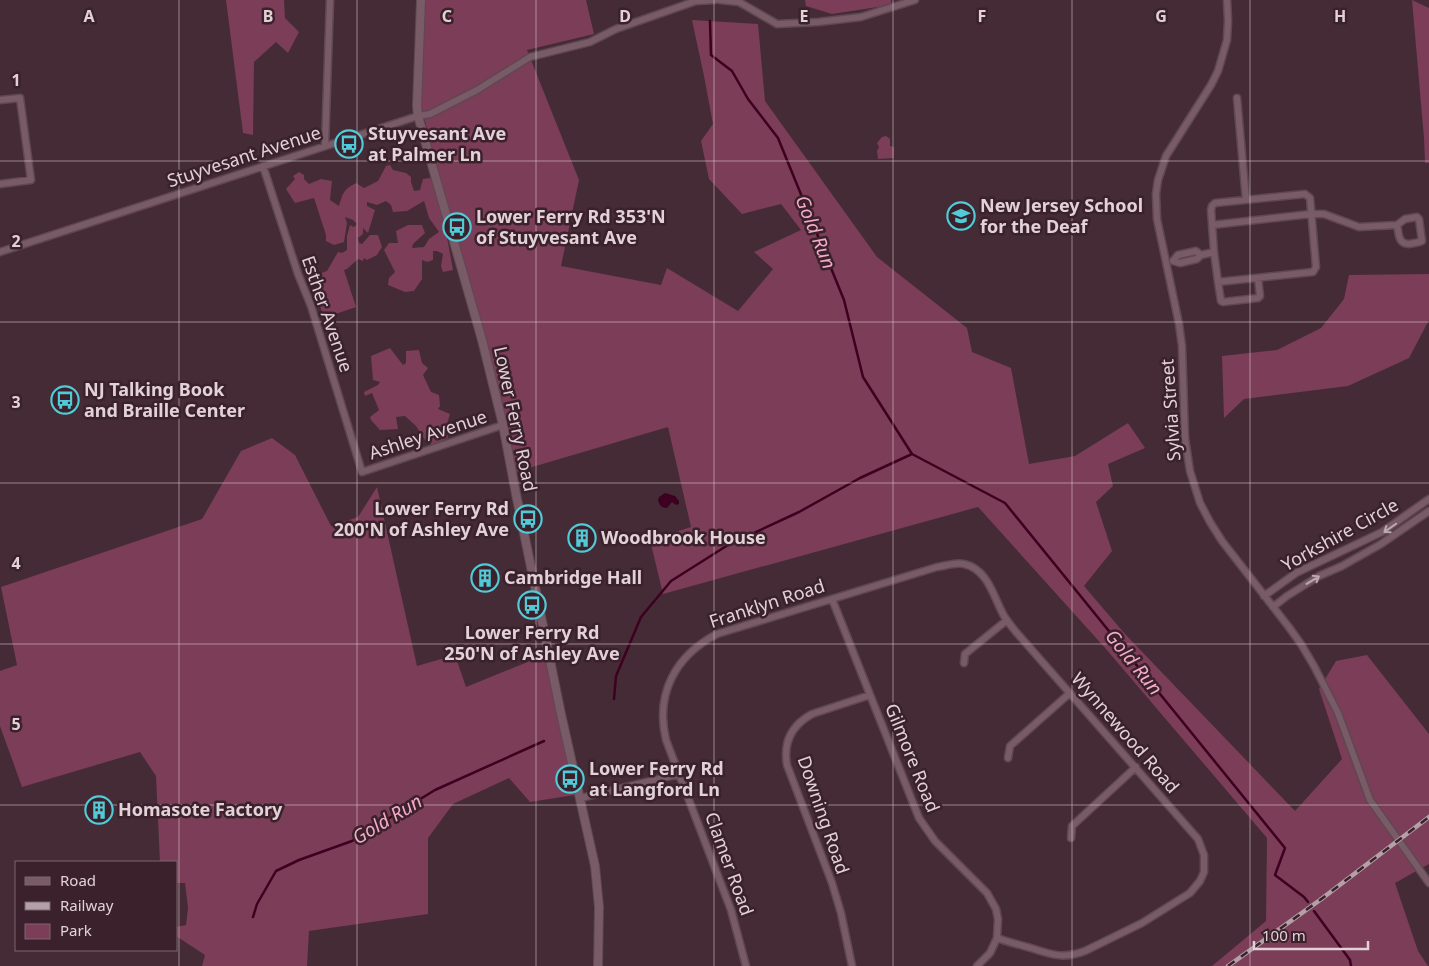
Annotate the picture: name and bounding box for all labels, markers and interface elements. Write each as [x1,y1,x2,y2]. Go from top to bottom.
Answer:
text: A [83,5,95,27]
text: B [263,5,273,27]
text: C [442,5,452,27]
text: D [619,5,631,27]
text: E [800,5,809,27]
text: F [978,5,986,27]
text: G [1155,5,1167,27]
text: H [1334,5,1346,27]
text: 1 [11,69,21,91]
street label: Stuyvesant Avenue [164,120,324,192]
place label: Stuyvesant Ave at Palmer Ln [368,121,506,166]
bus stop icon: Stuyvesant Ave at Palmer Ln [334,129,364,159]
water label: Gold Run [789,191,843,273]
place label: New Jersey School for the Deaf [980,193,1143,238]
school or university icon: New Jersey School for the Deaf [946,201,976,231]
place label: Lower Ferry Rd 353'N of Stuyvesant Ave [476,204,666,249]
bus stop icon: Lower Ferry Rd 353'N of Stuyvesant Ave [442,212,472,242]
text: 2 [11,230,21,252]
street label: Esther Avenue [297,252,359,375]
street label: Lower Ferry Road [489,344,543,494]
street label: Sylvia Street [1154,358,1186,462]
place label: NJ Talking Book and Braille Center [84,377,245,422]
bus stop icon: NJ Talking Book and Braille Center [50,385,80,415]
text: 3 [11,391,21,413]
street label: Ashley Avenue [366,404,490,464]
street label: Yorkshire Circle [1277,492,1402,576]
place label: Lower Ferry Rd 200'N of Ashley Ave [334,496,509,541]
bus stop icon: Lower Ferry Rd 200'N of Ashley Ave [513,504,543,534]
building icon: Woodbrook House [567,523,597,553]
one-way arrow [1383,523,1397,533]
place label: Woodbrook House [601,525,766,549]
text: 4 [11,552,21,574]
building icon: Cambridge Hall [470,563,500,593]
place label: Cambridge Hall [504,565,642,589]
street label: Franklyn Road [706,573,828,633]
one-way arrow [1306,574,1320,584]
bus stop icon: Lower Ferry Rd 250'N of Ashley Ave [517,590,547,620]
place label: Lower Ferry Rd 250'N of Ashley Ave [444,620,620,665]
water label: Gold Run [1100,624,1168,700]
street label: Wynnewood Road [1067,667,1185,798]
street label: Gilmore Road [880,700,946,816]
text: 5 [11,713,21,735]
street label: Downing Road [792,752,855,877]
place label: Lower Ferry Rd at Langford Ln [589,756,724,801]
bus stop icon: Lower Ferry Rd at Langford Ln [555,764,585,794]
water label: Gold Run [347,788,427,850]
building icon: Homasote Factory [84,795,114,825]
place label: Homasote Factory [118,797,283,821]
street label: Clamer Road [700,809,760,919]
legend [15,861,178,951]
text: Road [60,870,96,890]
text: Railway [60,895,114,915]
scale bar [1254,918,1368,950]
text: Park [60,920,92,940]
text: 100 m [1262,925,1306,945]

